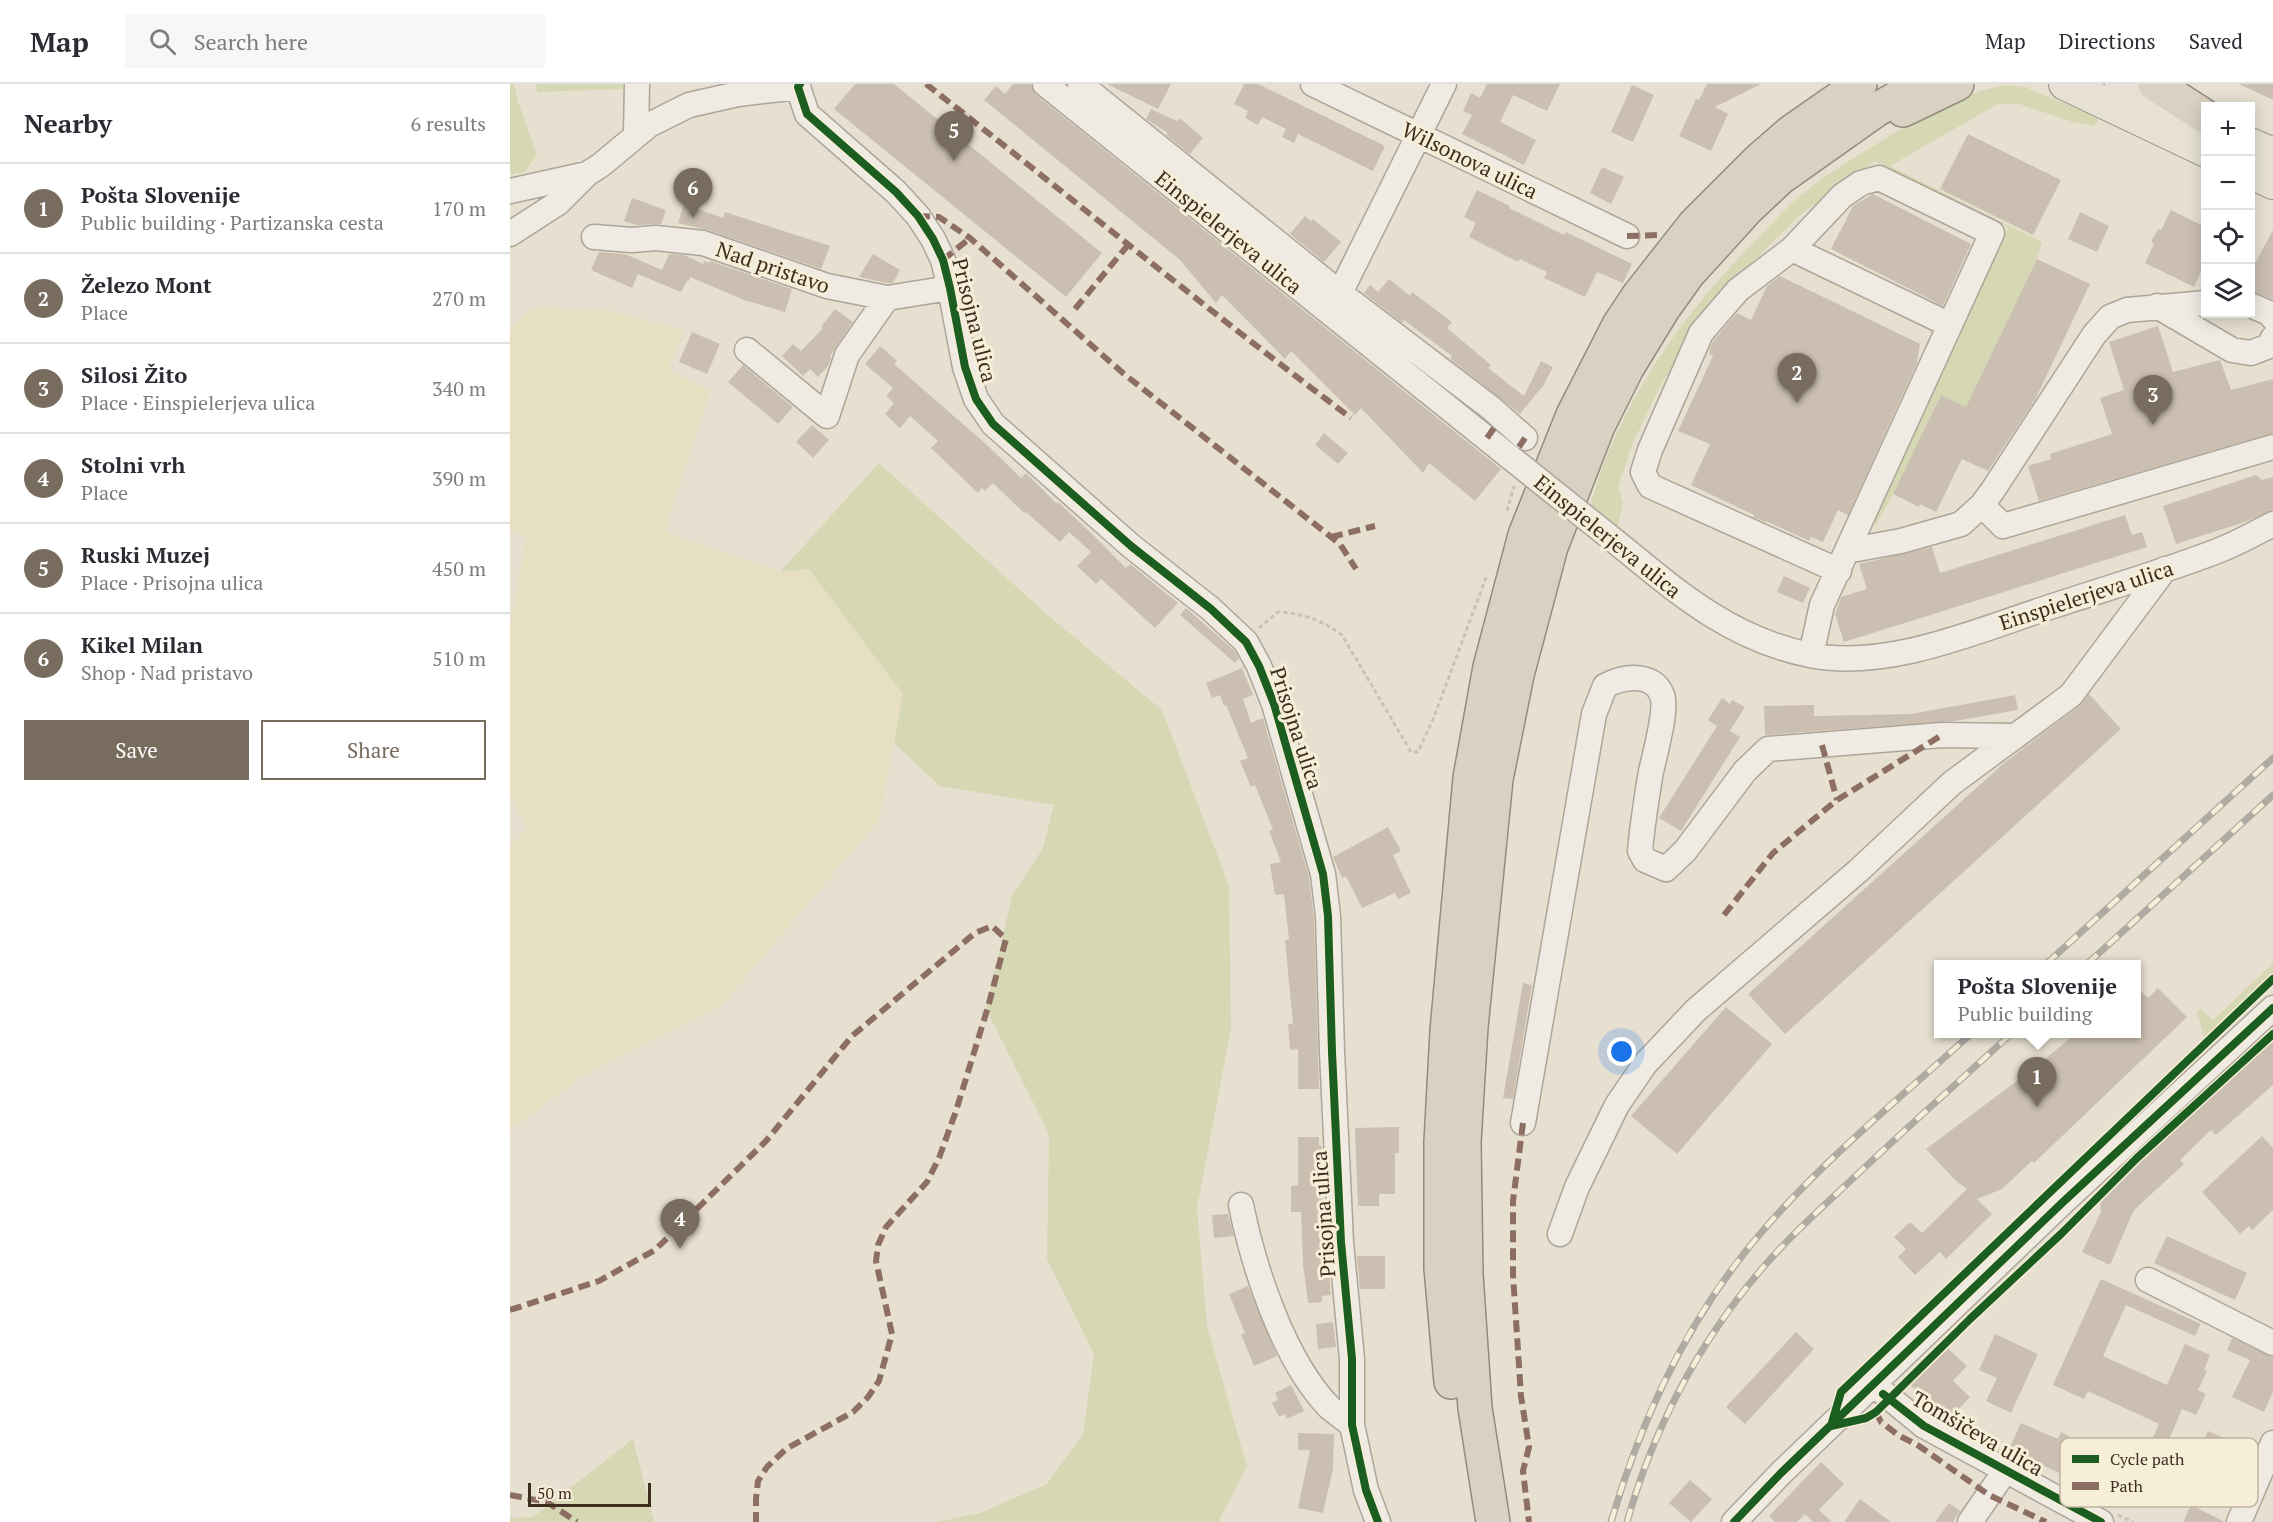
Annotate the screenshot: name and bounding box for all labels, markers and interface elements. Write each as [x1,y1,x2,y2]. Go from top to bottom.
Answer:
search box [125,14,545,68]
text: Map [30,23,89,60]
icon: search [146,25,179,58]
text: Search here [194,27,308,56]
text: Map [1985,27,2026,55]
text: Directions [2059,27,2156,55]
text: Saved [2189,27,2243,55]
map controls [2201,102,2255,318]
button: + [2201,102,2255,156]
text: Nearby [24,106,112,140]
text: 6 results [411,110,486,137]
pin: 5 [934,112,974,161]
street label: Wilsonova ulica [1397,115,1543,205]
button: − [2201,156,2255,210]
street label: Einspielerjeva ulica [1150,164,1309,300]
pin: 6 [674,168,712,218]
text: Pošta Slovenije [81,180,240,209]
text: 1 [38,195,49,222]
text: 170 m [432,195,486,222]
text: Public building · Partizanska cesta [81,209,384,236]
button: locate [2201,210,2255,264]
street label: Nad pristavo [712,234,834,300]
street label: Prisojna ulica [946,255,1004,385]
button: layers [2201,264,2255,318]
text: Železo Mont [81,270,212,299]
text: 2 [38,285,49,312]
text: 270 m [432,285,486,312]
text: Place [81,299,128,326]
pin: 2 [1778,354,1816,403]
text: Silosi Žito [81,360,187,389]
text: 3 [38,375,49,402]
text: 340 m [432,375,486,402]
pin: 3 [2134,376,2172,425]
text: Place · Einspielerjeva ulica [81,389,315,416]
text: Stolni vrh [81,450,185,479]
text: 4 [38,465,49,492]
text: 390 m [432,465,486,492]
street label: Einspielerjeva ulica [1529,468,1688,604]
text: Place [81,479,128,506]
text: Ruski Muzej [81,540,210,569]
street label: Einspielerjeva ulica [1995,554,2177,636]
text: 5 [38,555,49,582]
text: 450 m [432,555,486,582]
text: Place · Prisojna ulica [81,569,263,596]
text: Kikel Milan [81,630,203,659]
text: 6 [38,645,49,672]
text: 510 m [432,645,486,672]
text: Shop · Nad pristavo [81,659,253,686]
street label: Prisojna ulica [1264,663,1330,793]
button: Save [24,720,249,780]
button: Share [261,720,486,780]
popup [1934,960,2141,1038]
text: Pošta Slovenije [1958,971,2117,1000]
text: Public building [1958,1000,2092,1027]
your location [1607,1037,1636,1066]
pin: 1 [2018,1058,2056,1107]
street label: Prisojna ulica [1305,1149,1341,1278]
pin: 4 [660,1200,700,1249]
street label: Tomšičeva ulica [1907,1384,2049,1482]
legend [2060,1438,2258,1507]
text: Cycle path [2110,1448,2185,1470]
text: Path [2110,1475,2144,1497]
scale bar [528,1480,651,1508]
text: 50 m [537,1482,572,1504]

